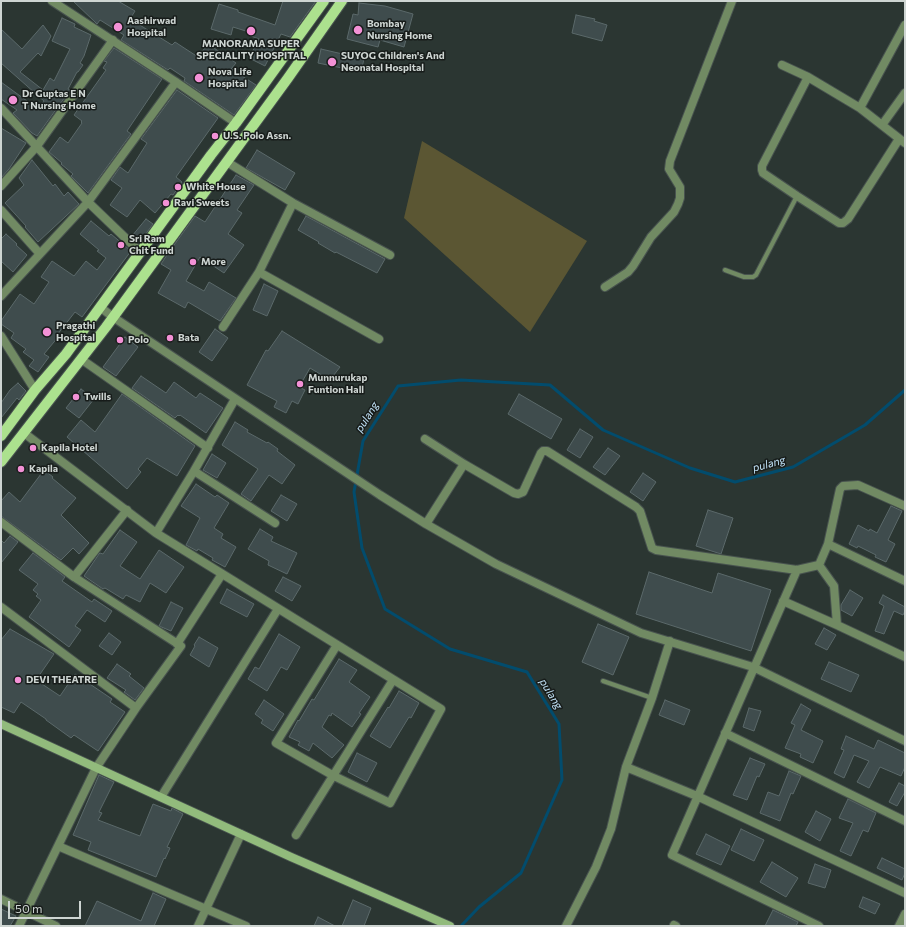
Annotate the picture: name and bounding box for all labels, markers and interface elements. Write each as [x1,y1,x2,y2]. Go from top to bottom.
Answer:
place label: Aashirwad Hospital [127,15,176,38]
place label: Bombay Nursing Home [367,18,432,42]
marker: Aashirwad Hospital [112,21,124,33]
marker: Bombay Nursing Home [352,24,364,36]
marker: MANORAMA SUPER SPECIALITY HOSPITAL [245,25,257,37]
place label: MANORAMA SUPER SPECIALITY HOSPITAL [196,38,306,62]
place label: SUYOG Children's And Neonatal Hospital [341,50,445,74]
marker: SUYOG Children's And Neonatal Hospital [326,56,338,68]
place label: Nova Life Hospital [208,66,252,90]
marker: Nova Life Hospital [193,72,205,84]
place label: Dr Guptas E N T Nursing Home [22,88,96,112]
marker: Dr Guptas E N T Nursing Home [7,94,19,106]
place label: U.S. Polo Assn. [223,130,291,142]
marker: U.S. Polo Assn. [210,131,220,141]
place label: White House [186,181,246,193]
marker: White House [173,182,183,192]
place label: Ravi Sweets [174,197,229,209]
marker: Ravi Sweets [161,198,171,208]
place label: Sri Ram Chit Fund [129,233,174,256]
marker: Sri Ram Chit Fund [116,240,126,250]
place label: More [201,256,226,268]
marker: More [188,257,198,267]
place label: Pragathi Hospital [56,320,95,344]
marker: Pragathi Hospital [41,326,53,338]
place label: Bata [178,332,199,344]
marker: Bata [165,333,175,343]
place label: Polo [128,334,149,346]
marker: Polo [115,335,125,345]
place label: Munnurukap Funtion Hall [308,372,367,396]
marker: Munnurukap Funtion Hall [295,379,305,389]
place label: Twills [84,391,111,403]
marker: Twills [71,392,81,402]
water label: pulang [353,399,381,435]
place label: Kapila Hotel [41,442,97,454]
marker: Kapila Hotel [28,443,38,453]
water label: pulang [751,453,787,475]
place label: Kapila [29,463,58,475]
marker: Kapila [16,464,26,474]
place label: DEVI THEATRE [26,674,97,686]
marker: DEVI THEATRE [13,675,23,685]
water label: pulang [537,676,565,712]
scale bar [10,893,83,919]
text: 50 m [15,901,43,915]

